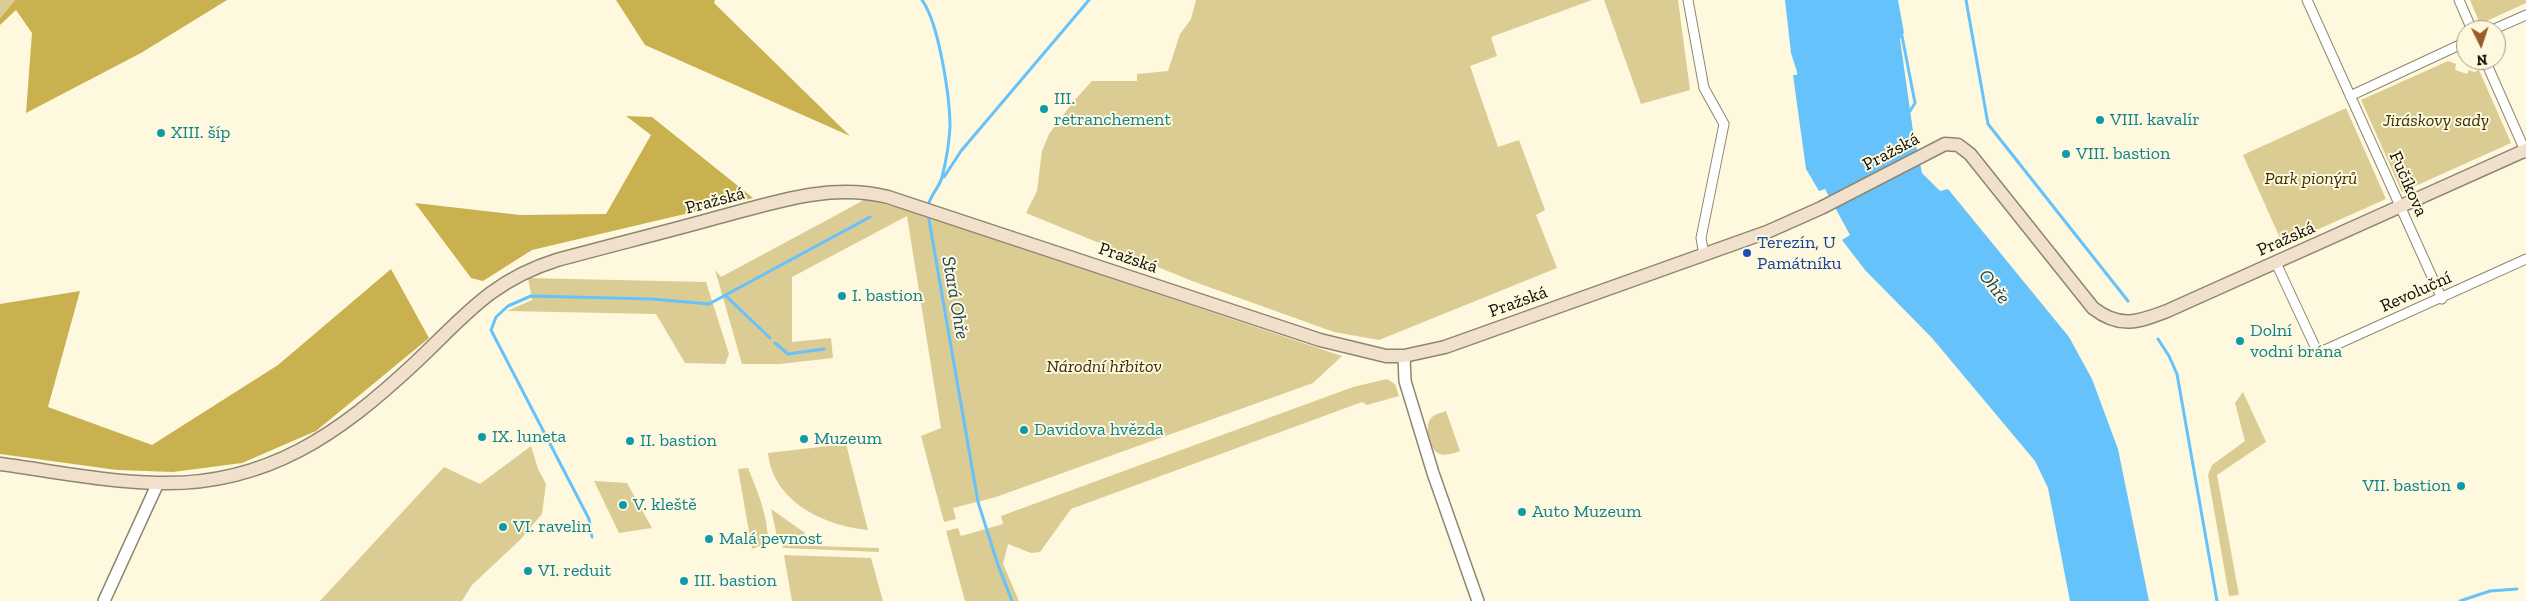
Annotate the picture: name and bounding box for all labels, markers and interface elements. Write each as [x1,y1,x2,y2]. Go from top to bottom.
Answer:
north arrow [2456,20,2506,70]
text: N [2476,51,2488,68]
place label: III. retranchement [1054,88,1171,130]
marker: III. retranchement [1038,103,1050,115]
place label: VIII. kavalír [2110,109,2200,131]
park label: Jiráskovy sady [2383,110,2489,132]
marker: VIII. kavalír [2094,114,2106,126]
place label: XIII. šíp [171,122,230,144]
marker: XIII. šíp [155,127,167,139]
street label: Pražská [1859,128,1923,176]
place label: VIII. bastion [2076,143,2170,165]
marker: VIII. bastion [2060,148,2072,160]
street label: Fučíkova [2384,148,2432,220]
park label: Park pionýrů [2265,168,2357,190]
street label: Pražská [683,183,747,219]
street label: Pražská [2254,217,2318,261]
place label: Terezín, U Památníku [1757,232,1842,274]
street label: Pražská [1096,238,1160,278]
marker: Terezín, U Památníku [1741,247,1753,259]
water label: Stará Ohře [936,255,974,341]
water label: Ohře [1973,265,2015,309]
street label: Revoluční [2377,267,2455,317]
street label: Pražská [1486,281,1550,323]
place label: I. bastion [852,285,923,307]
marker: I. bastion [836,290,848,302]
place label: Dolní vodní brána [2250,320,2342,362]
marker: Dolní vodní brána [2234,335,2246,347]
park label: Národní hřbitov [1046,356,1162,378]
place label: Davidova hvězda [1034,419,1164,441]
marker: Davidova hvězda [1018,424,1030,436]
place label: IX. luneta [492,426,566,448]
place label: Muzeum [814,428,882,450]
place label: II. bastion [640,430,717,452]
marker: IX. luneta [476,431,488,443]
marker: Muzeum [798,433,810,445]
marker: II. bastion [624,435,636,447]
place label: VII. bastion [2362,475,2451,497]
marker: VII. bastion [2455,480,2467,492]
place label: V. kleště [633,494,697,516]
marker: V. kleště [617,499,629,511]
place label: Auto Muzeum [1532,501,1642,523]
marker: Auto Muzeum [1516,506,1528,518]
place label: VI. ravelin [513,516,592,538]
marker: VI. ravelin [497,521,509,533]
place label: Malá pevnost [719,528,822,550]
marker: Malá pevnost [703,533,715,545]
place label: VI. reduit [538,560,611,582]
marker: VI. reduit [522,565,534,577]
place label: III. bastion [694,570,777,592]
marker: III. bastion [678,575,690,587]

